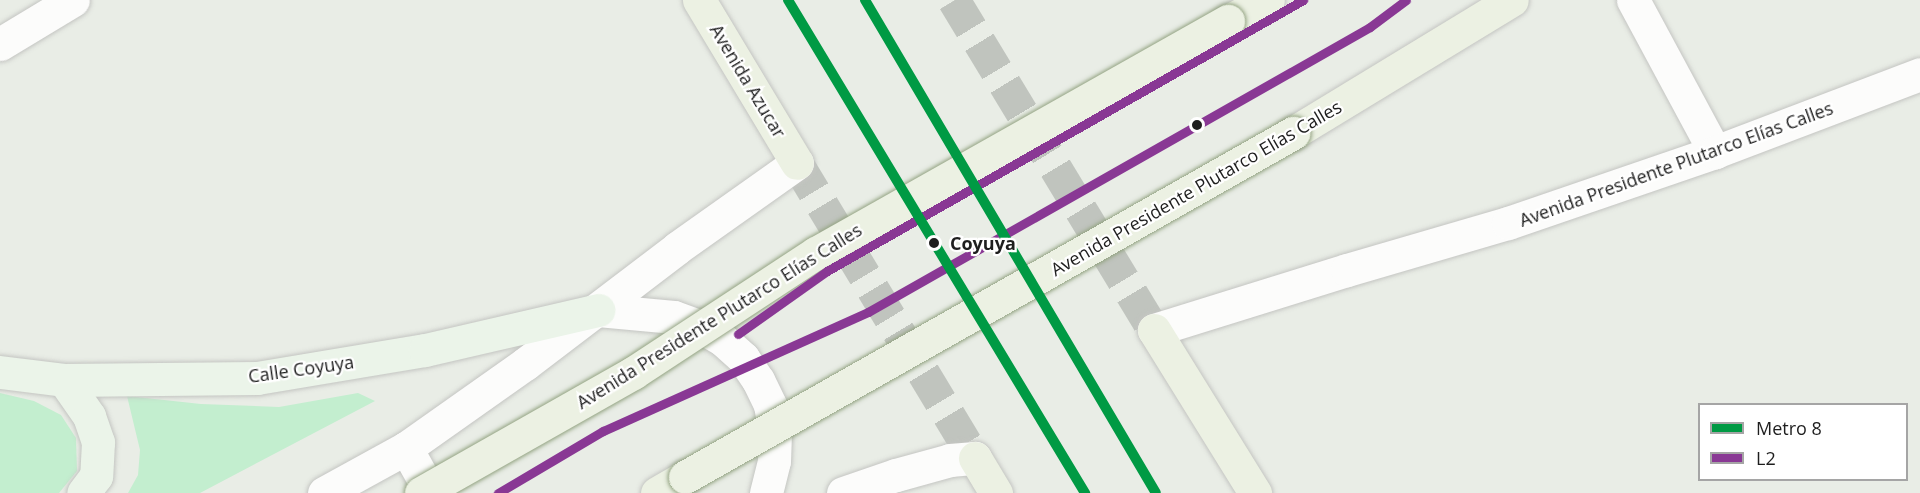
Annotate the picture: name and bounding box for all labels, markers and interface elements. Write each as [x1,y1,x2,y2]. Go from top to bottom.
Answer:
street label: Avenida Azucar [706,20,790,142]
street label: Avenida Presidente Plutarco Elías Calles [1047,96,1345,280]
street label: Avenida Presidente Plutarco Elías Calles [1516,97,1836,231]
unlabelled marker [1191,119,1203,131]
street label: Avenida Presidente Plutarco Elías Calles [572,219,866,413]
marker: Coyuya [923,232,945,254]
place label: Coyuya [950,232,1016,254]
street label: Calle Coyuya [247,351,355,387]
legend [1698,403,1908,481]
text: Metro 8 [1756,416,1822,440]
text: L2 [1756,446,1776,470]

